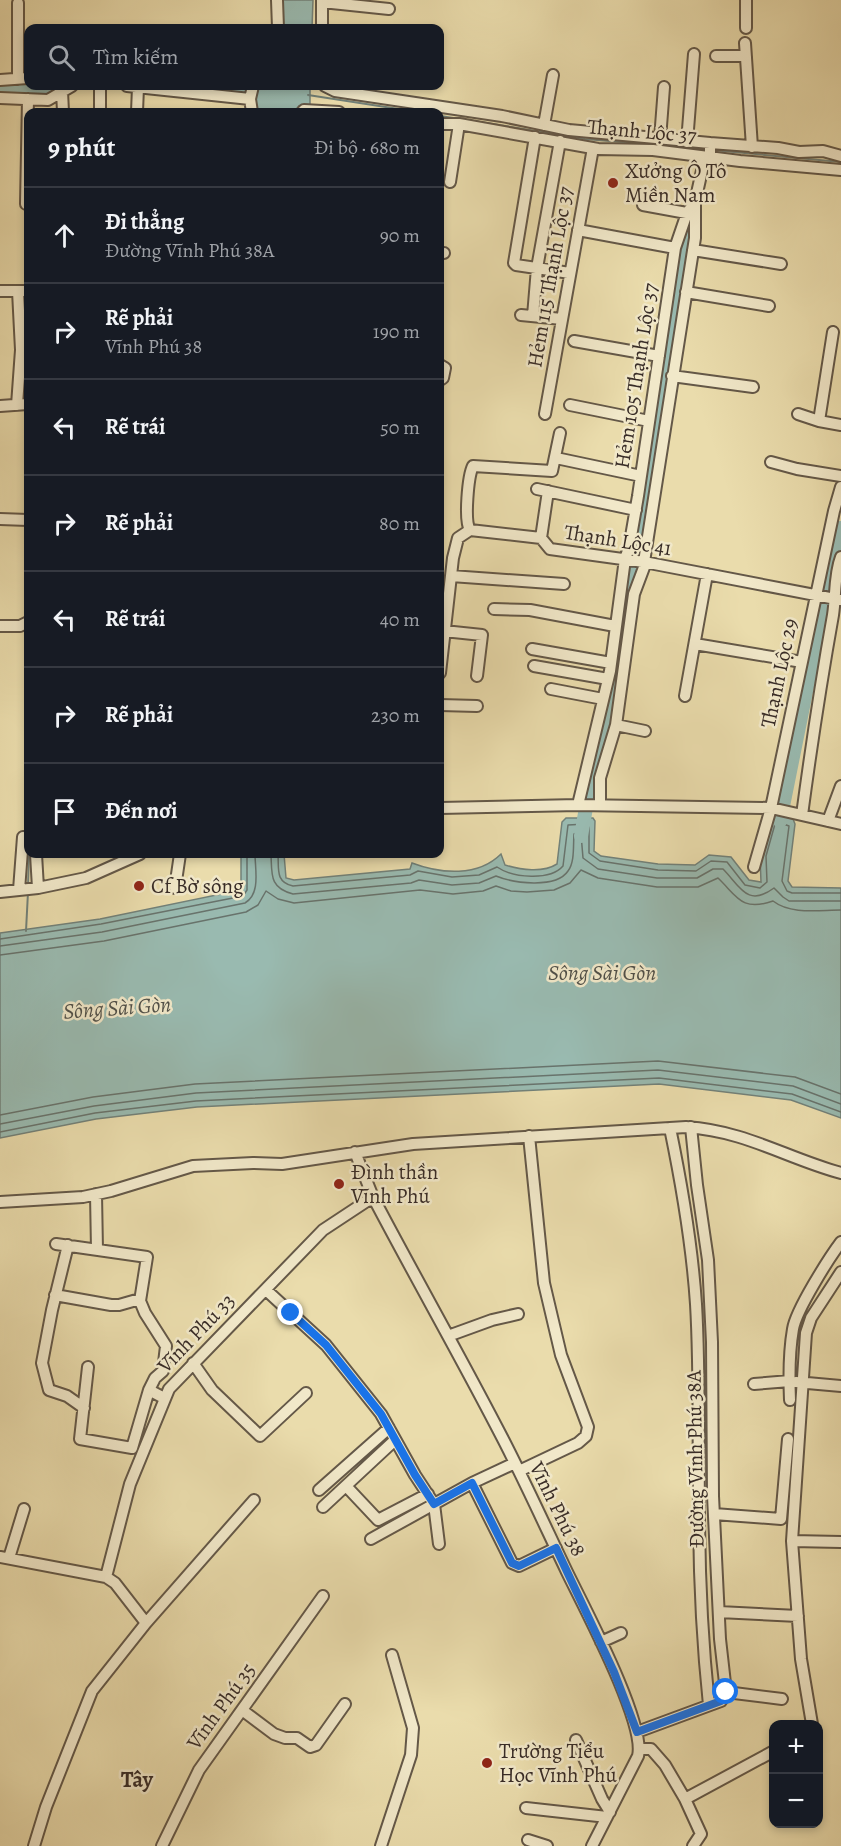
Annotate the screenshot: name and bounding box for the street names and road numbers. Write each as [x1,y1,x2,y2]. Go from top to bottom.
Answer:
street label: Thạnh Lộc 37 [586,112,698,150]
street label: Hẻm 115 Thạnh Lộc 37 [520,184,580,370]
street label: Hẻm 105 Thạnh Lộc 37 [608,281,664,471]
street label: Thạnh Lộc 41 [562,518,674,562]
street label: Thạnh Lộc 29 [754,616,804,730]
street label: Vĩnh Phú 33 [150,1287,241,1380]
street label: Đường Vĩnh Phú 38A [679,1369,711,1548]
street label: Vĩnh Phú 38 [523,1456,593,1561]
street label: Vĩnh Phú 35 [179,1657,262,1756]

